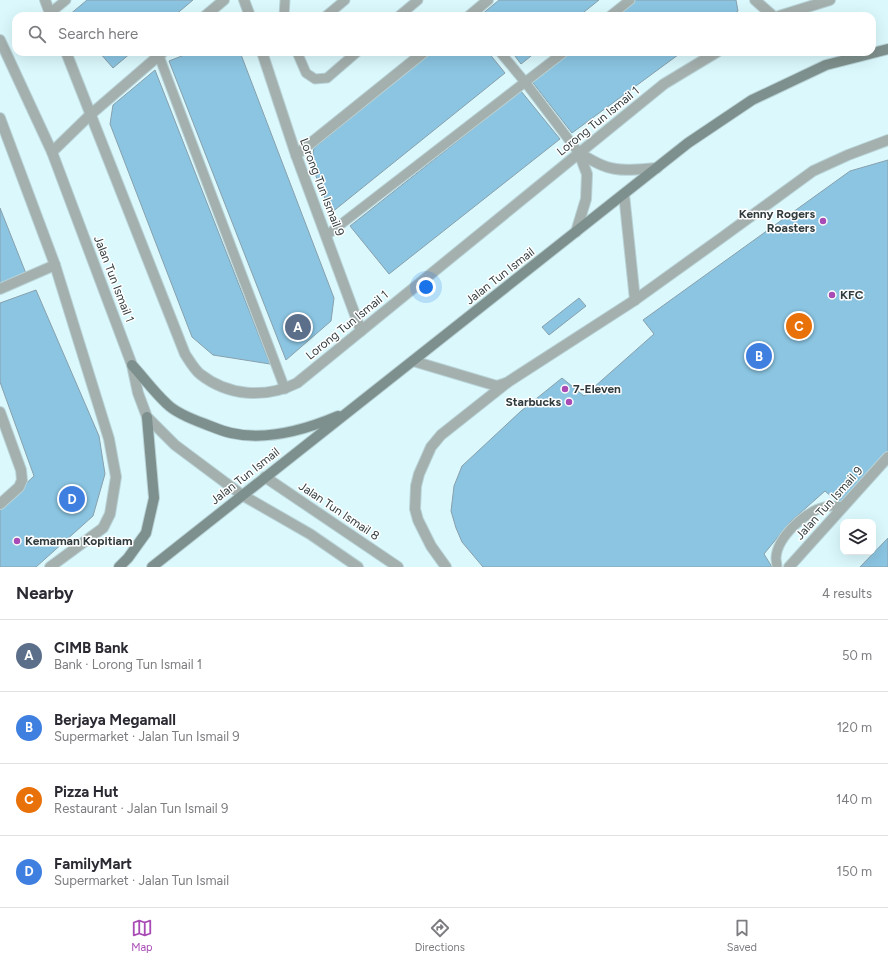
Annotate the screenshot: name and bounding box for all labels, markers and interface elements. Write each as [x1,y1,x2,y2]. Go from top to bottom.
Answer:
search box [12,12,876,56]
icon: search [26,23,48,45]
text: Search here [58,25,138,43]
street label: Lorong Tun Ismail 1 [554,84,642,158]
street label: Lorong Tun Ismail 9 [297,136,347,238]
place label: Kenny Rogers Roasters [739,207,815,235]
marker: Kenny Rogers Roasters [818,216,828,226]
street label: Jalan Tun Ismail 1 [91,234,137,324]
street label: Jalan Tun Ismail [463,245,537,307]
your location [416,277,436,297]
street label: Lorong Tun Ismail 1 [303,288,391,362]
place label: KFC [840,288,864,302]
marker: KFC [827,290,837,300]
pin: C [786,311,812,341]
pin: A [285,312,311,342]
pin: B [746,341,772,371]
place label: 7-Eleven [573,382,621,396]
marker: 7-Eleven [560,384,570,394]
place label: Starbucks [505,395,561,409]
marker: Starbucks [564,397,574,407]
street label: Jalan Tun Ismail [208,445,282,507]
street label: Jalan Tun Ismail 9 [793,463,866,542]
street label: Jalan Tun Ismail 8 [296,479,382,543]
pin: D [59,484,85,514]
map controls [840,519,876,555]
button: layers [840,519,876,555]
place label: Kemaman Kopitiam [25,534,132,548]
marker: Kemaman Kopitiam [12,536,22,546]
text: Nearby [16,583,74,603]
text: 4 results [822,586,872,601]
text: CIMB Bank [54,639,129,657]
text: A [24,648,34,663]
text: 50 m [842,648,872,663]
text: Bank · Lorong Tun Ismail 1 [54,657,202,672]
text: Berjaya Megamall [54,711,176,729]
text: B [25,720,33,735]
text: 120 m [837,720,872,735]
text: Supermarket · Jalan Tun Ismail 9 [54,729,240,744]
text: Pizza Hut [54,783,119,801]
text: C [24,792,34,807]
text: 140 m [836,792,872,807]
text: Restaurant · Jalan Tun Ismail 9 [54,801,228,816]
text: FamilyMart [54,855,132,873]
text: D [24,864,34,879]
text: 150 m [837,864,872,879]
text: Supermarket · Jalan Tun Ismail [54,873,229,888]
tab: Map [131,917,153,954]
tab: Directions [415,917,465,954]
tab: Saved [727,917,757,954]

